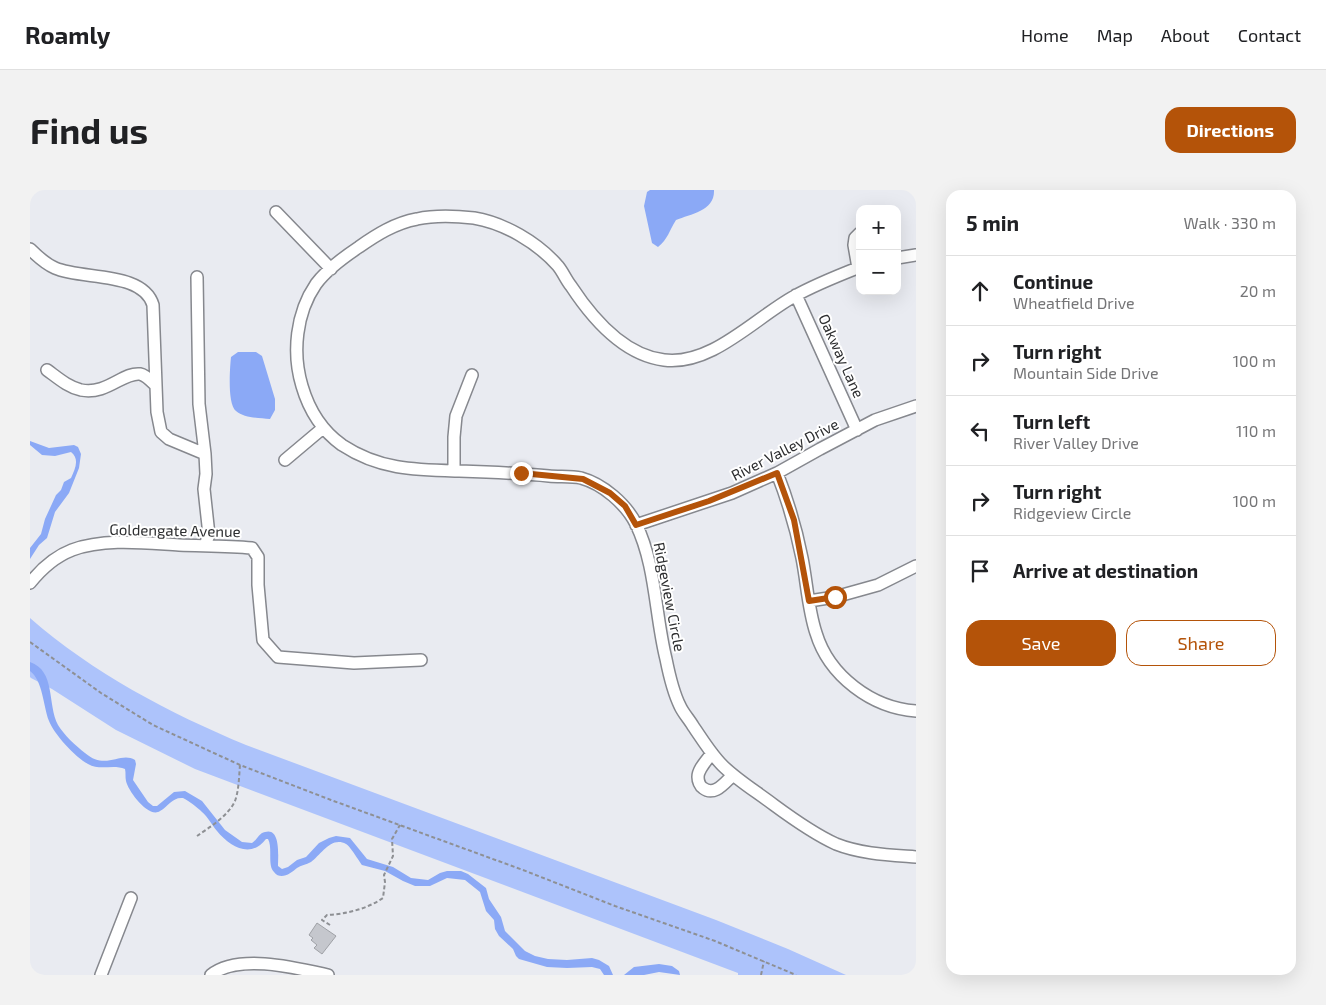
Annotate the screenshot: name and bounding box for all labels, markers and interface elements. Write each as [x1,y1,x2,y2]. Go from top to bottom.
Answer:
text: Roamly [25,20,110,49]
text: Home [1021,24,1069,46]
text: Map [1097,24,1133,46]
text: About [1161,24,1210,46]
text: Contact [1238,24,1301,46]
button: Directions [1165,107,1296,153]
text: Find us [30,109,148,151]
map controls [856,205,901,295]
button: + [856,205,901,250]
text: 5 min [966,210,1019,235]
text: Walk · 330 m [1184,213,1276,232]
button: − [856,250,901,295]
text: Continue [1013,270,1093,293]
icon: ahead [966,277,994,305]
text: 20 m [1240,281,1276,300]
text: Wheatfield Drive [1013,293,1135,312]
street label: Oakway Lane [815,311,868,400]
text: Turn right [1013,340,1101,363]
icon: right [966,347,994,375]
text: 100 m [1233,351,1276,370]
text: Mountain Side Drive [1013,363,1159,382]
text: Turn left [1013,410,1090,433]
street label: River Valley Drive [728,414,841,484]
icon: left [966,417,994,445]
text: 110 m [1236,421,1276,440]
text: River Valley Drive [1013,433,1139,452]
route end [510,462,533,485]
text: Turn right [1013,480,1101,503]
icon: right [966,487,994,515]
text: 100 m [1233,491,1276,510]
text: Ridgeview Circle [1013,503,1131,522]
street label: Goldengate Avenue [109,520,241,540]
street label: Ridgeview Circle [651,541,689,653]
icon: arrive [966,557,994,585]
text: Arrive at destination [1013,559,1198,582]
route start [824,586,847,609]
button: Save [966,620,1116,666]
button: Share [1126,620,1276,666]

